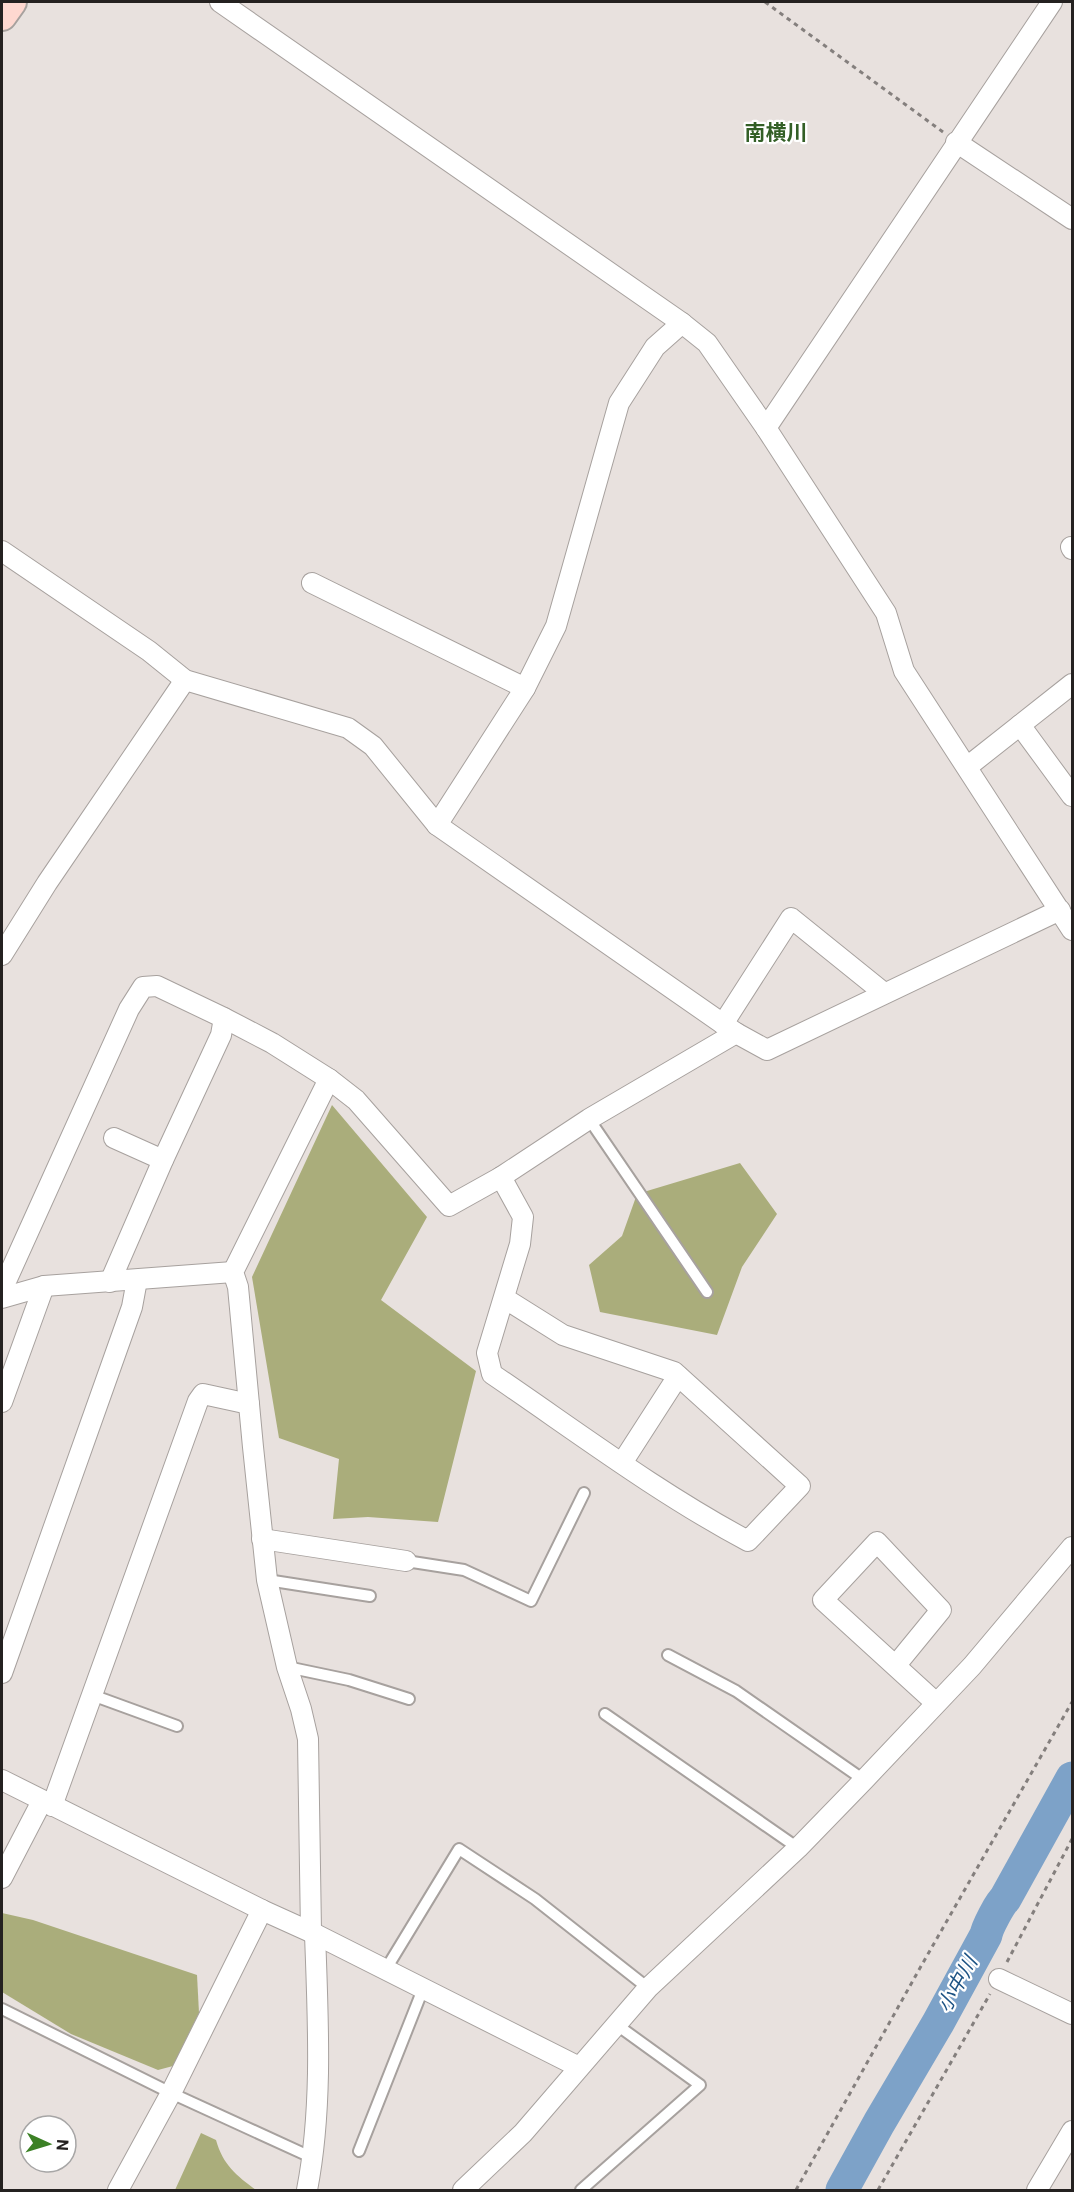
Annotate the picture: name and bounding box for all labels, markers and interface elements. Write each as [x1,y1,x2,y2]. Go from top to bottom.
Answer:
district label: 南横川 [745,121,808,145]
water label: 小中川 [932,1950,983,2016]
north arrow [18,2114,78,2174]
text: N [53,2139,72,2151]

